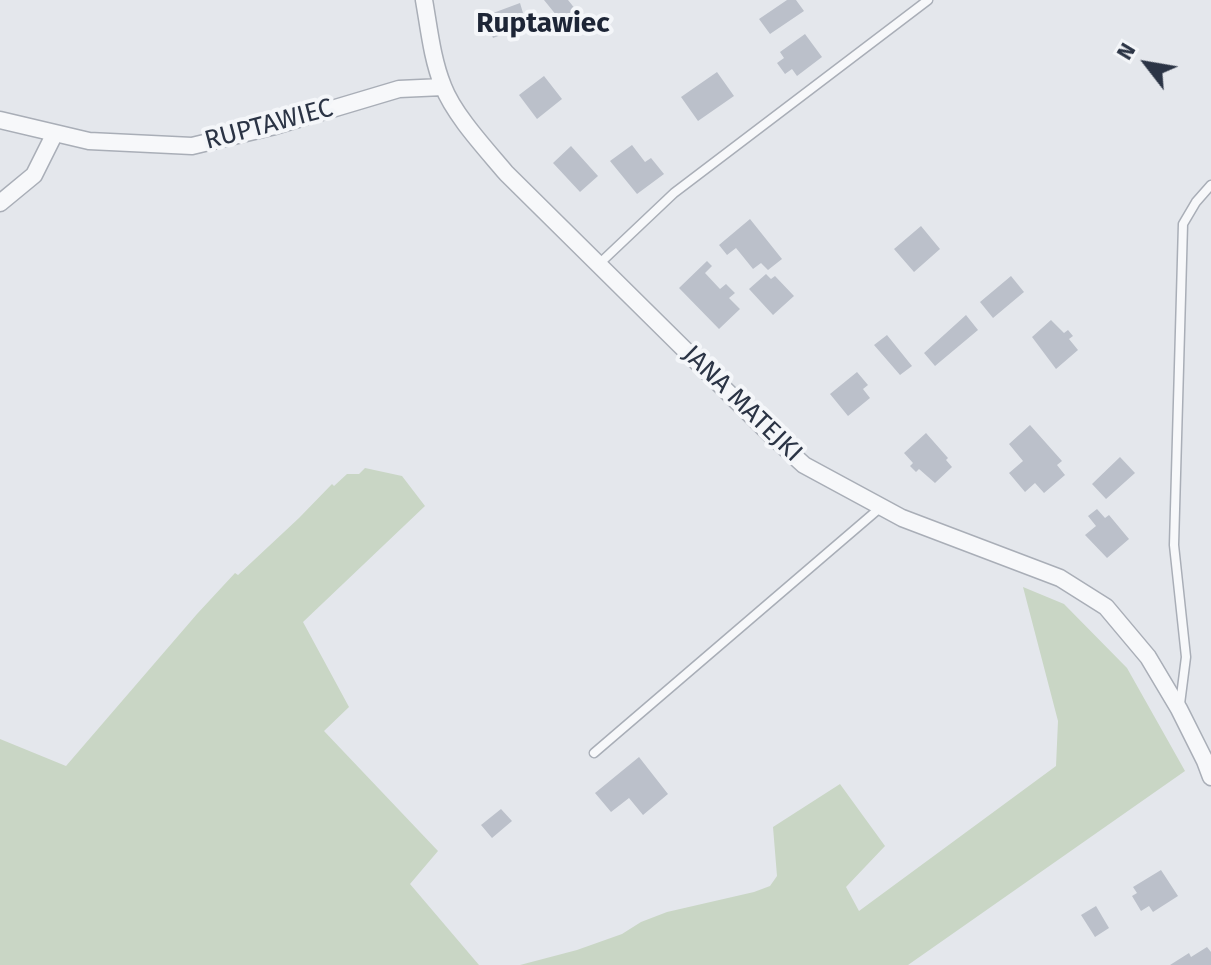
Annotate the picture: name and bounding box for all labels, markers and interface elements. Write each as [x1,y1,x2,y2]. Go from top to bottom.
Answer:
district label: Ruptawiec [476,7,610,41]
north arrow [1107,24,1187,104]
text: N [1111,38,1141,65]
street label: RUPTAWIEC [201,93,337,157]
street label: JANA MATEJKI [676,339,808,469]

